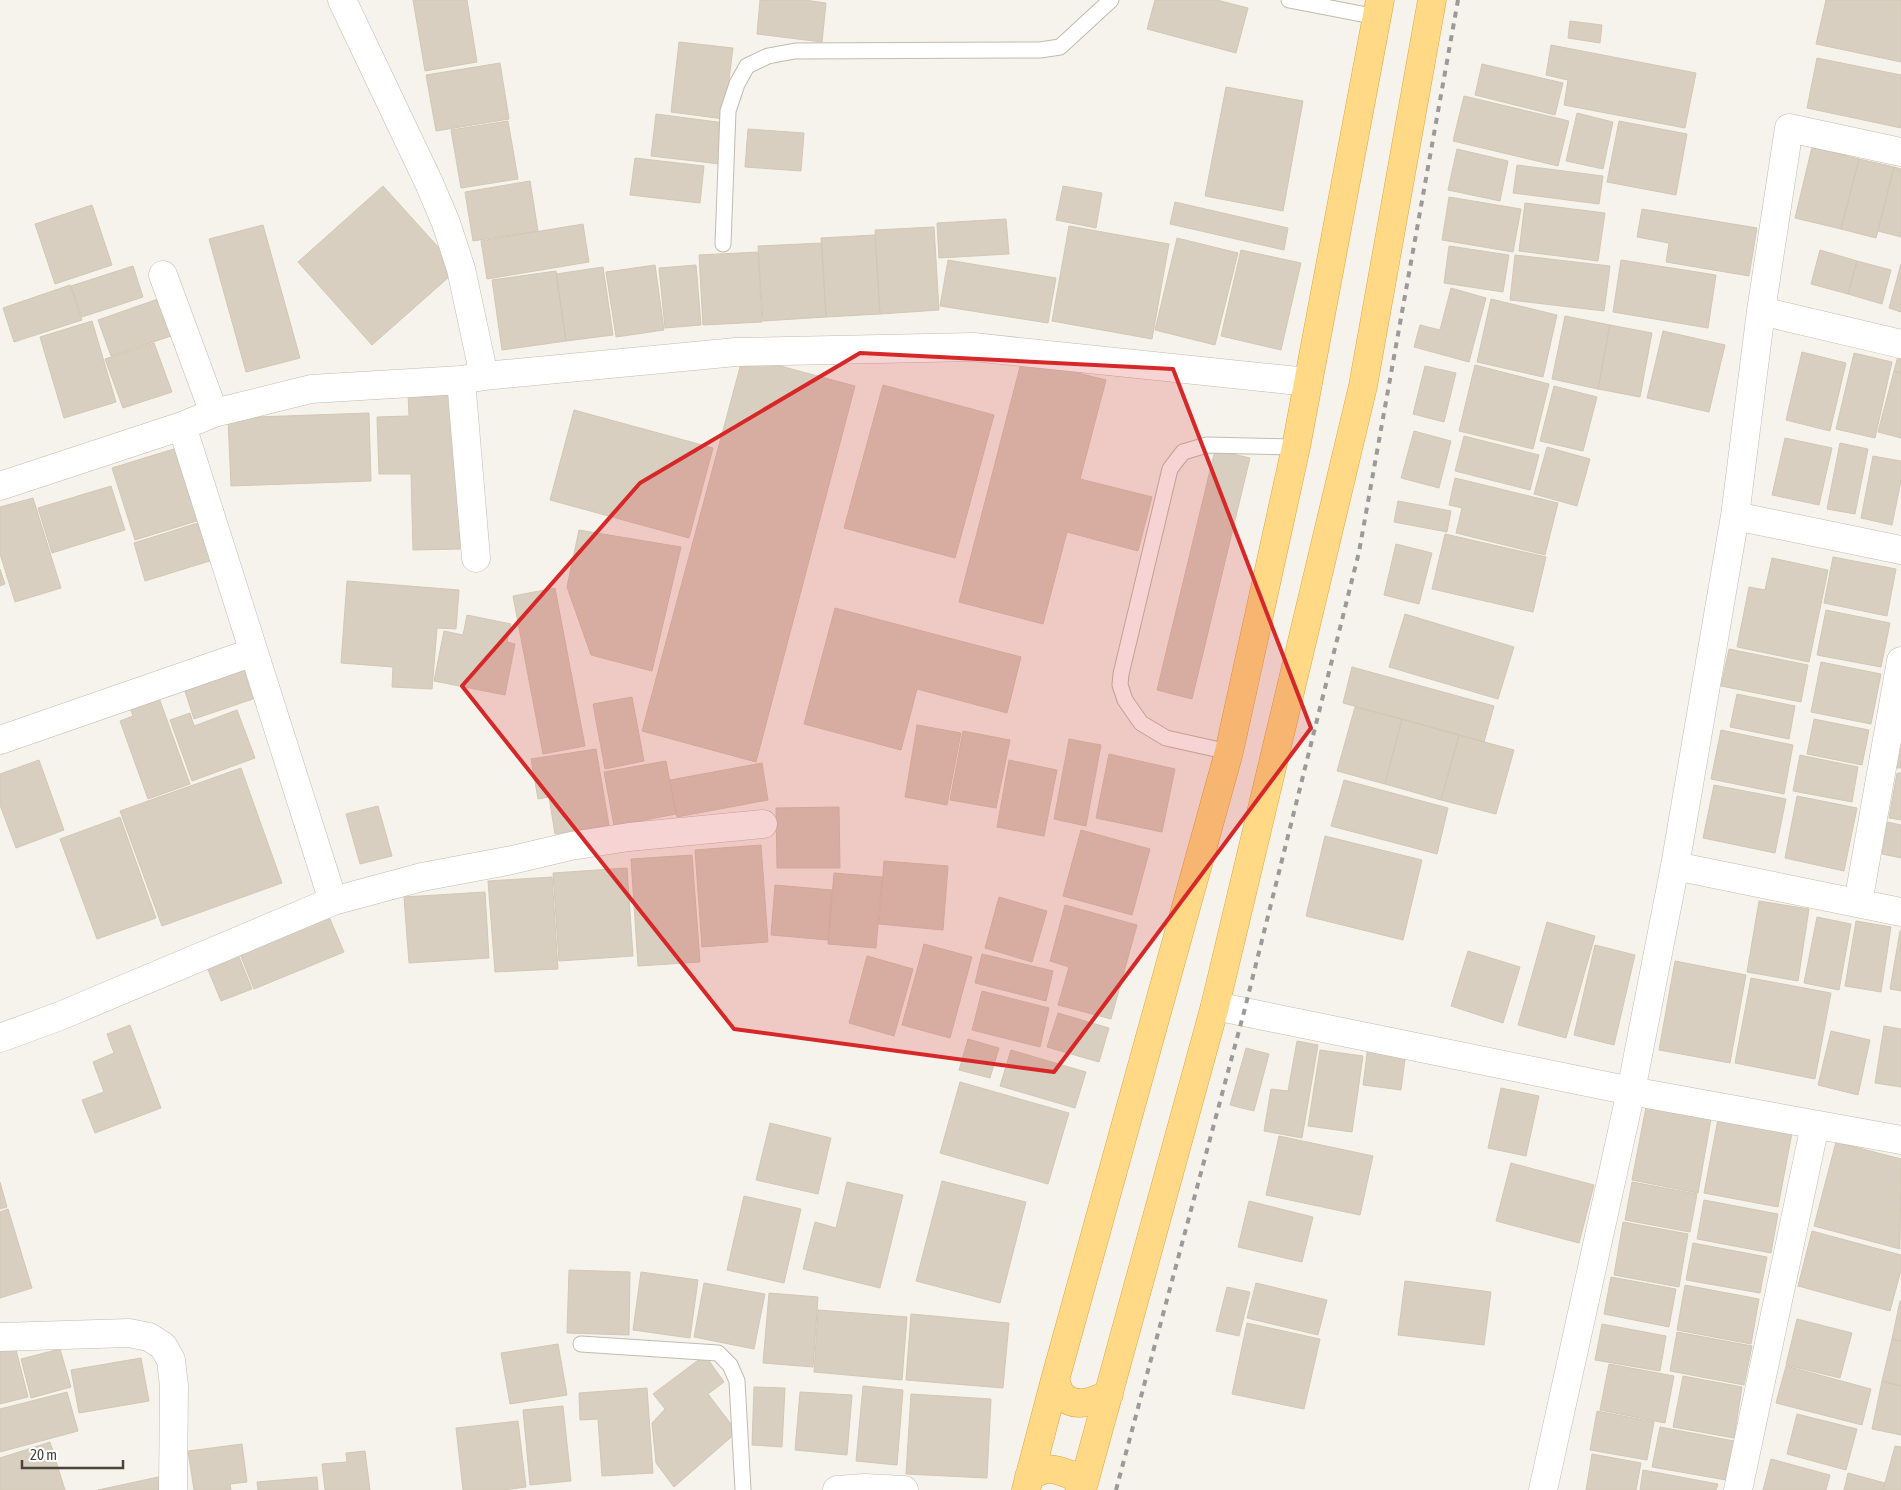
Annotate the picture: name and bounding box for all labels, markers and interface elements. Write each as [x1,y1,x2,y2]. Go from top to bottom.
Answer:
scale bar [22,1438,124,1470]
text: 20 m [30,1446,57,1463]

